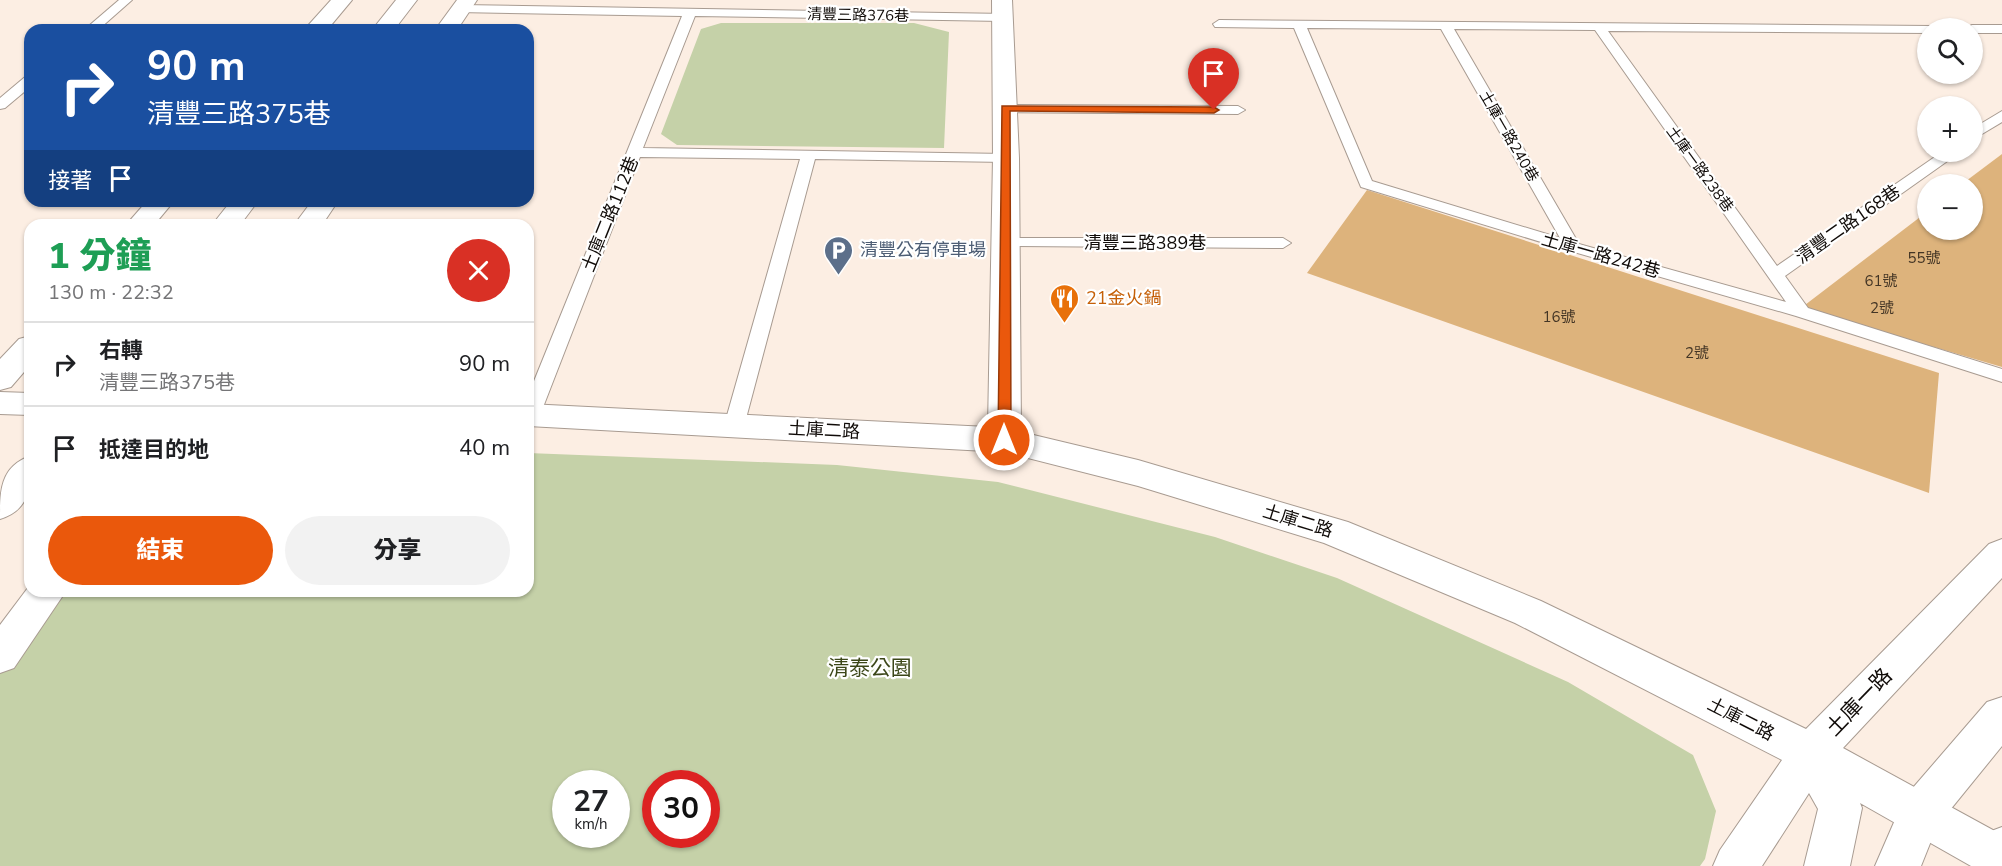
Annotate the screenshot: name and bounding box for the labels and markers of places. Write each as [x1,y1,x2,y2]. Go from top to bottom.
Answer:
pin [1188,48,1239,110]
parking icon: 清豐公有停車場 [823,234,855,276]
place label: 清豐公有停車場 [860,238,986,262]
restaurant icon: 21金火鍋 [1049,282,1081,324]
place label: 21金火鍋 [1086,286,1162,310]

